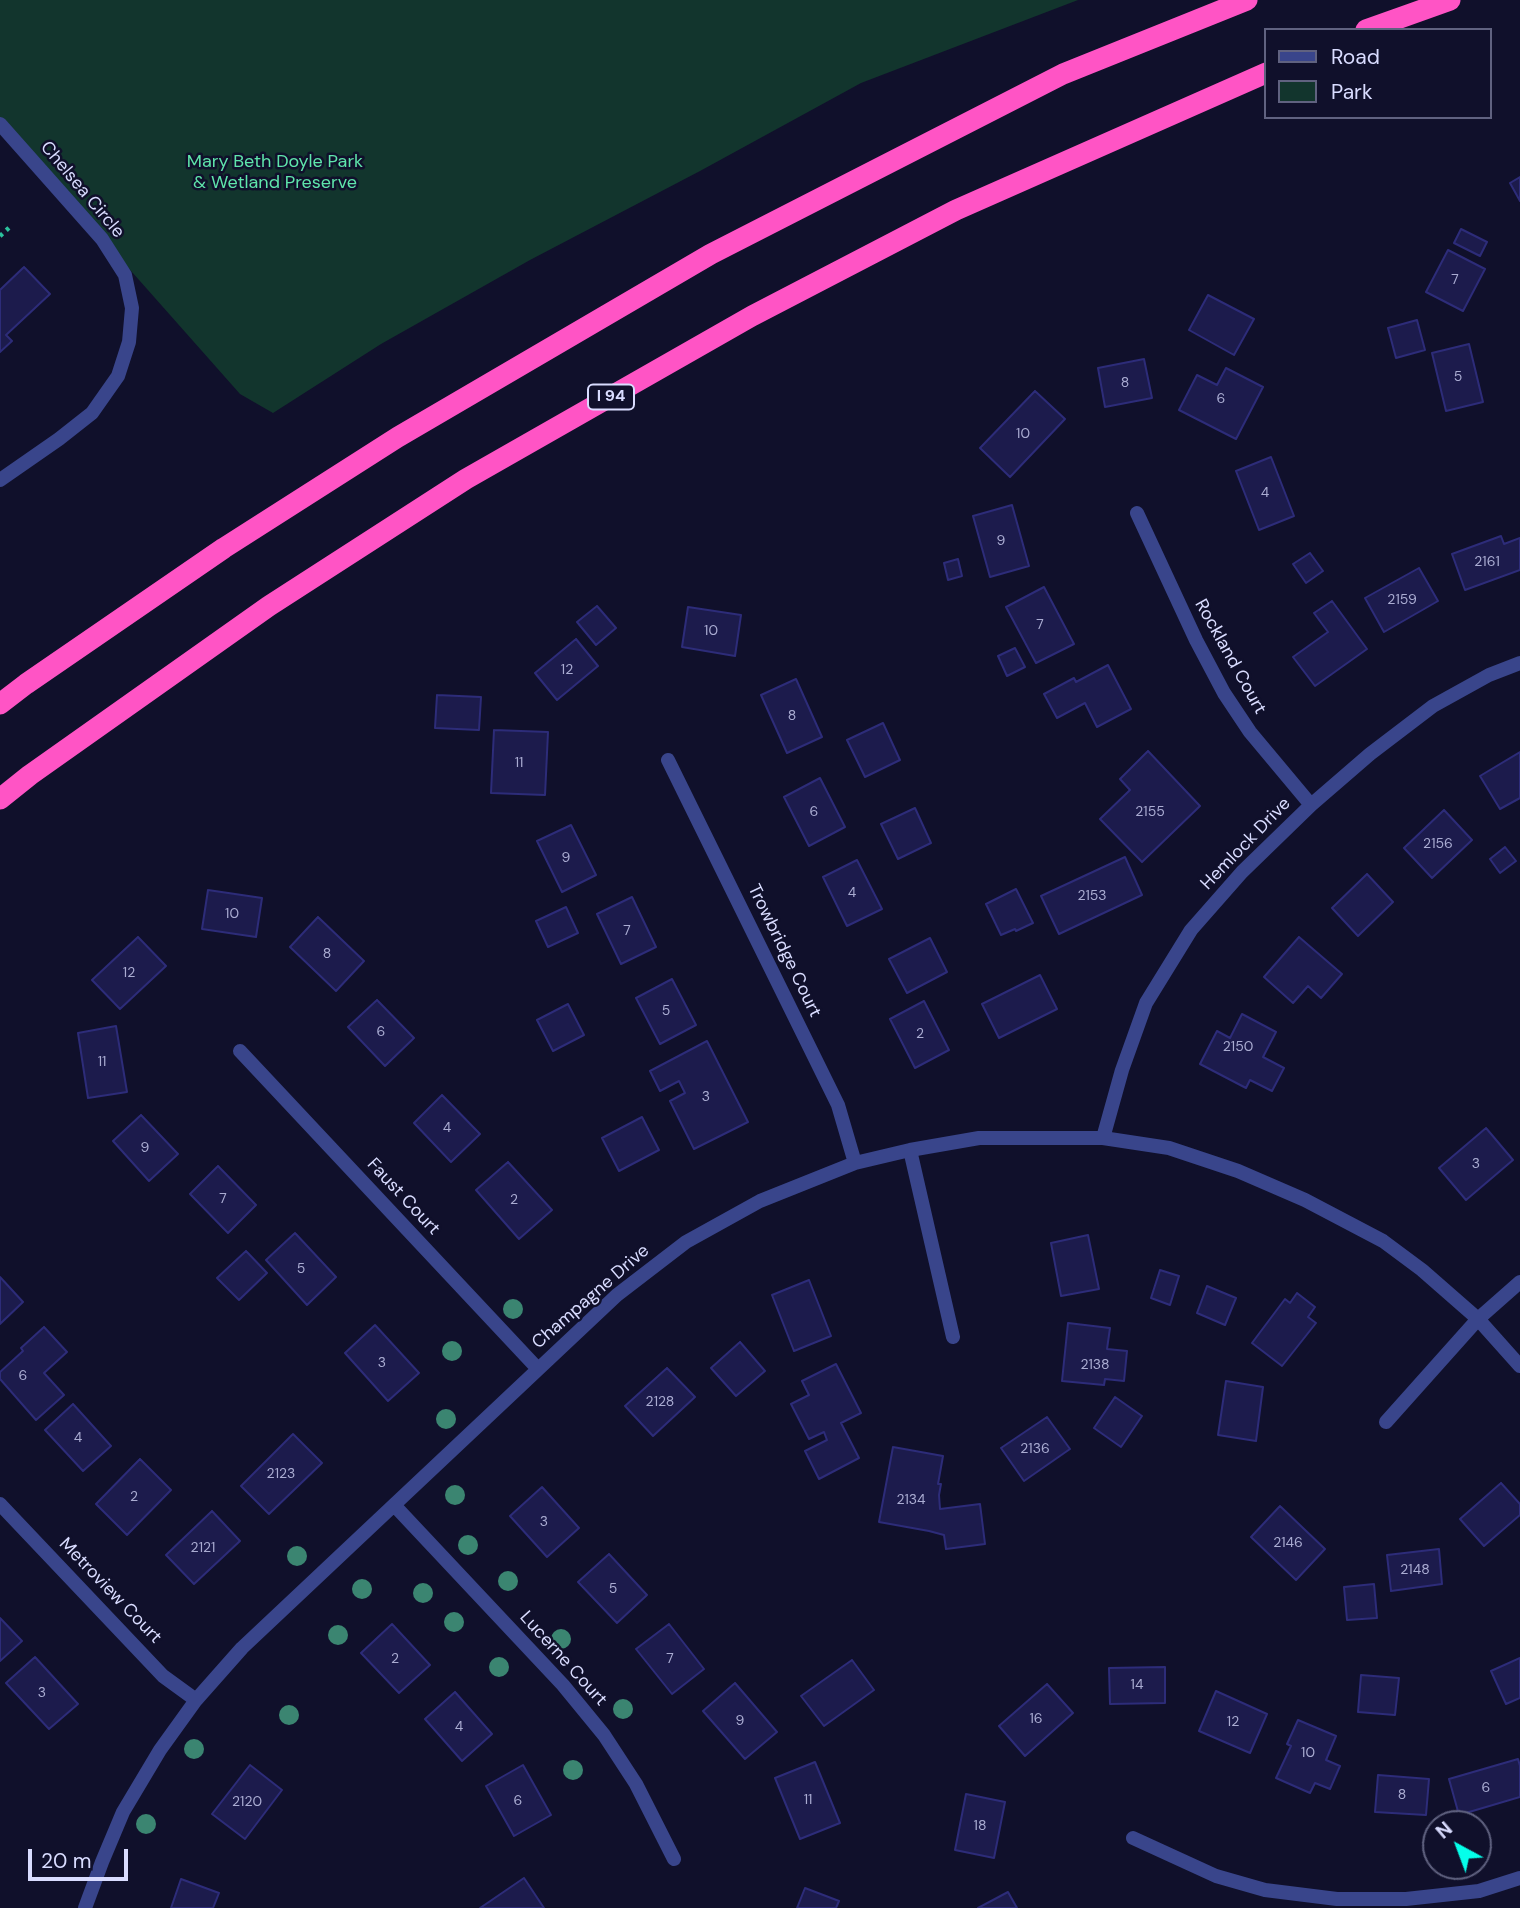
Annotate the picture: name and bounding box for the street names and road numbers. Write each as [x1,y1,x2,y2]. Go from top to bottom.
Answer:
street label: Chelsea Circle [35,137,129,243]
road number: I 94 [588,384,634,410]
street label: Rockland Court [1190,596,1270,718]
street label: Hemlock Drive [1197,793,1295,895]
street label: Trowbridge Court [742,881,826,1021]
street label: Faust Court [362,1154,444,1240]
street label: Champagne Drive [528,1240,654,1354]
street label: Metroview Court [54,1534,166,1648]
street label: Lucerne Court [515,1607,611,1711]

